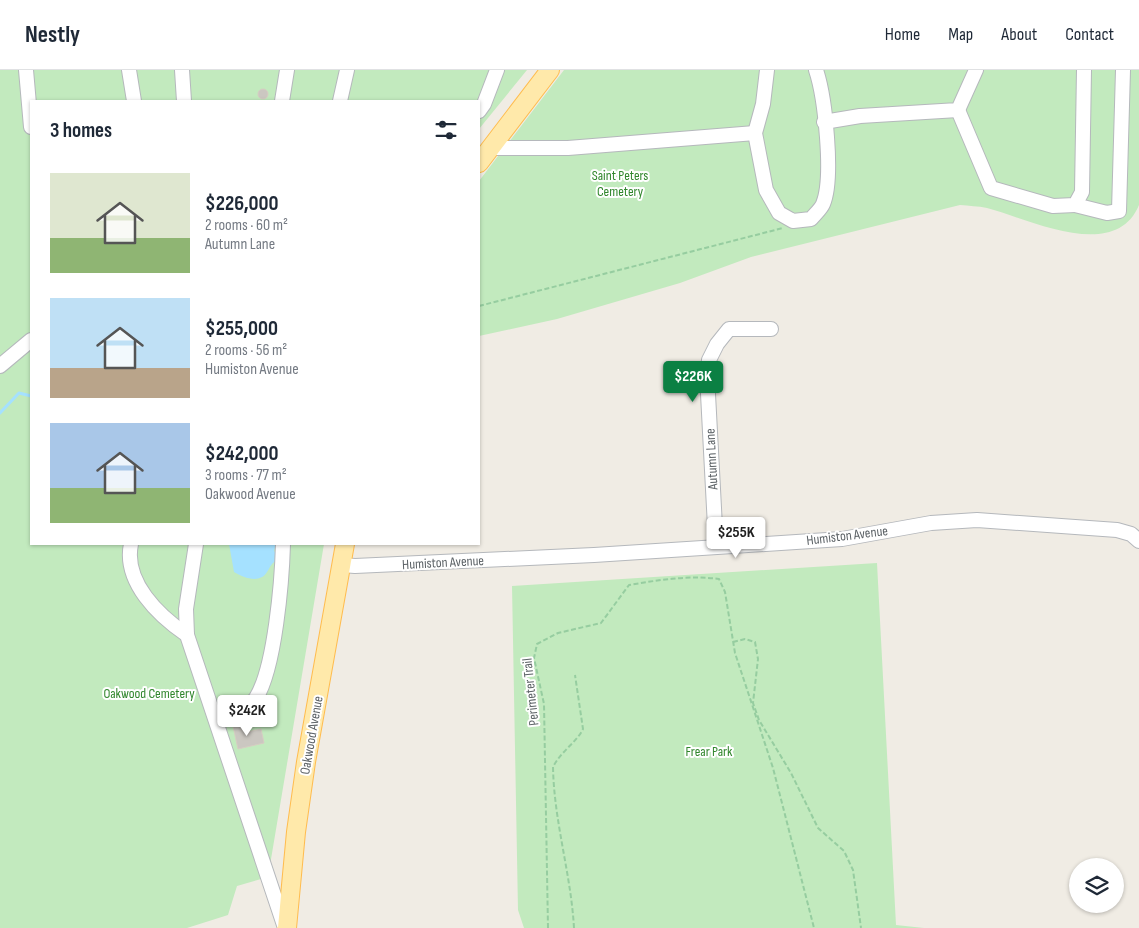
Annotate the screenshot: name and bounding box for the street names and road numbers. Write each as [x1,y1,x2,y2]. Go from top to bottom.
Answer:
street label: Autumn Lane [701,428,722,491]
street label: Humiston Avenue [805,522,889,549]
street label: Humiston Avenue [402,552,484,573]
street label: Perimeter Trail [518,657,542,727]
street label: Oakwood Avenue [296,695,327,776]

